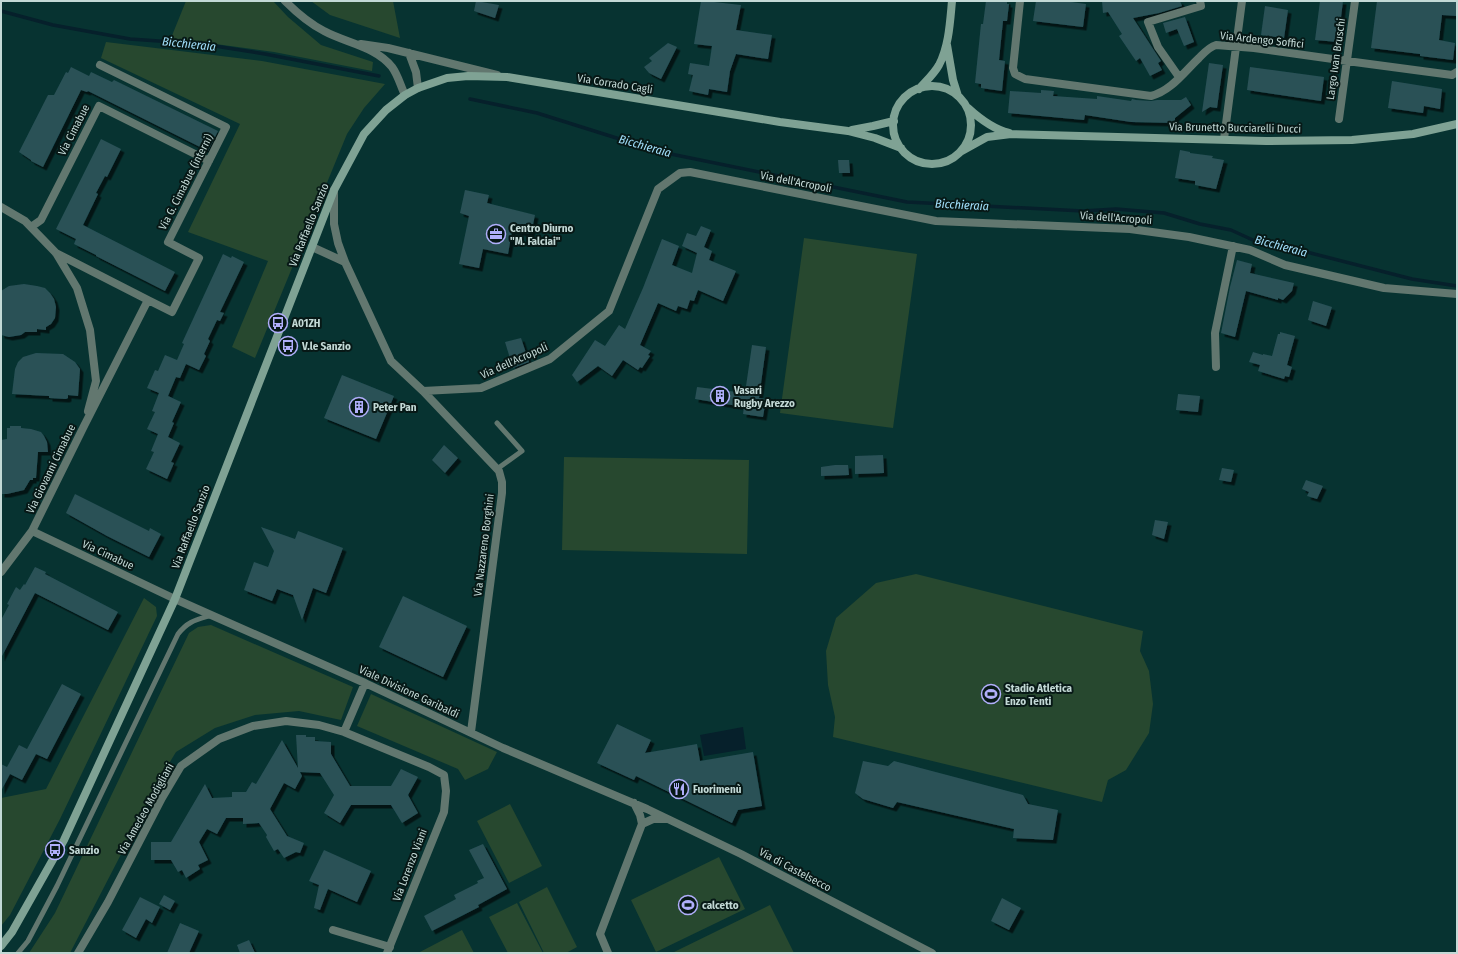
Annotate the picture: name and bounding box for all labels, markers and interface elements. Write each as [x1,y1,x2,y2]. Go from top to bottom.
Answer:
street label: Largo Ivan Bruschi [1324,17,1348,101]
street label: Via Ardengo Soffici [1220,29,1305,51]
water label: Bicchieraia [161,34,217,54]
street label: Via Corrado Cagli [576,72,654,96]
street label: Via Cimabue [56,102,92,158]
street label: Via Brunetto Bucciarelli Ducci [1169,120,1301,136]
street label: Via G. Cimabue (interni) [156,132,216,232]
water label: Bicchieraia [617,132,673,160]
street label: Via dell'Acropoli [759,169,833,195]
street label: Via Raffaello Sanzio [286,181,332,269]
water label: Bicchieraia [935,197,989,213]
street label: Via dell'Acropoli [1079,209,1153,227]
place label: Centro Diurno "M. Falciai" [510,222,574,248]
office icon: Centro Diurno "M. Falciai" [485,223,507,245]
water label: Bicchieraia [1253,232,1309,260]
bus stop icon: A01ZH [267,312,289,334]
place label: A01ZH [291,317,321,330]
bus stop icon: V.le Sanzio [277,335,299,357]
place label: V.le Sanzio [301,340,351,353]
street label: Via dell'Acropoli [478,340,550,382]
place label: Vasari Rugby Arezzo [733,384,795,410]
building icon: Vasari Rugby Arezzo [709,385,731,407]
building icon: Peter Pan [348,396,370,418]
place label: Peter Pan [373,401,417,414]
street label: Via Giovanni Cimabue [24,422,78,516]
street label: Via Raffaello Sanzio [169,483,213,571]
street label: Via Nazzareno Borghini [471,493,497,597]
street label: Via Cimabue [80,537,136,573]
street label: Viale Divisione Garibaldi [357,663,461,721]
place label: Stadio Atletica Enzo Tenti [1005,682,1073,708]
sports icon: Stadio Atletica Enzo Tenti [980,683,1002,705]
street label: Via Amedeo Modigliani [115,761,177,857]
restaurant icon: Fuorimenù [668,778,690,800]
place label: Fuorimenù [693,783,742,796]
street label: Via Lorenzo Viani [390,827,430,903]
bus stop icon: Sanzio [44,839,66,861]
place label: Sanzio [69,844,99,857]
street label: Via di Castelsecco [757,846,833,895]
sports icon: calcetto [677,894,699,916]
place label: calcetto [702,899,739,912]

